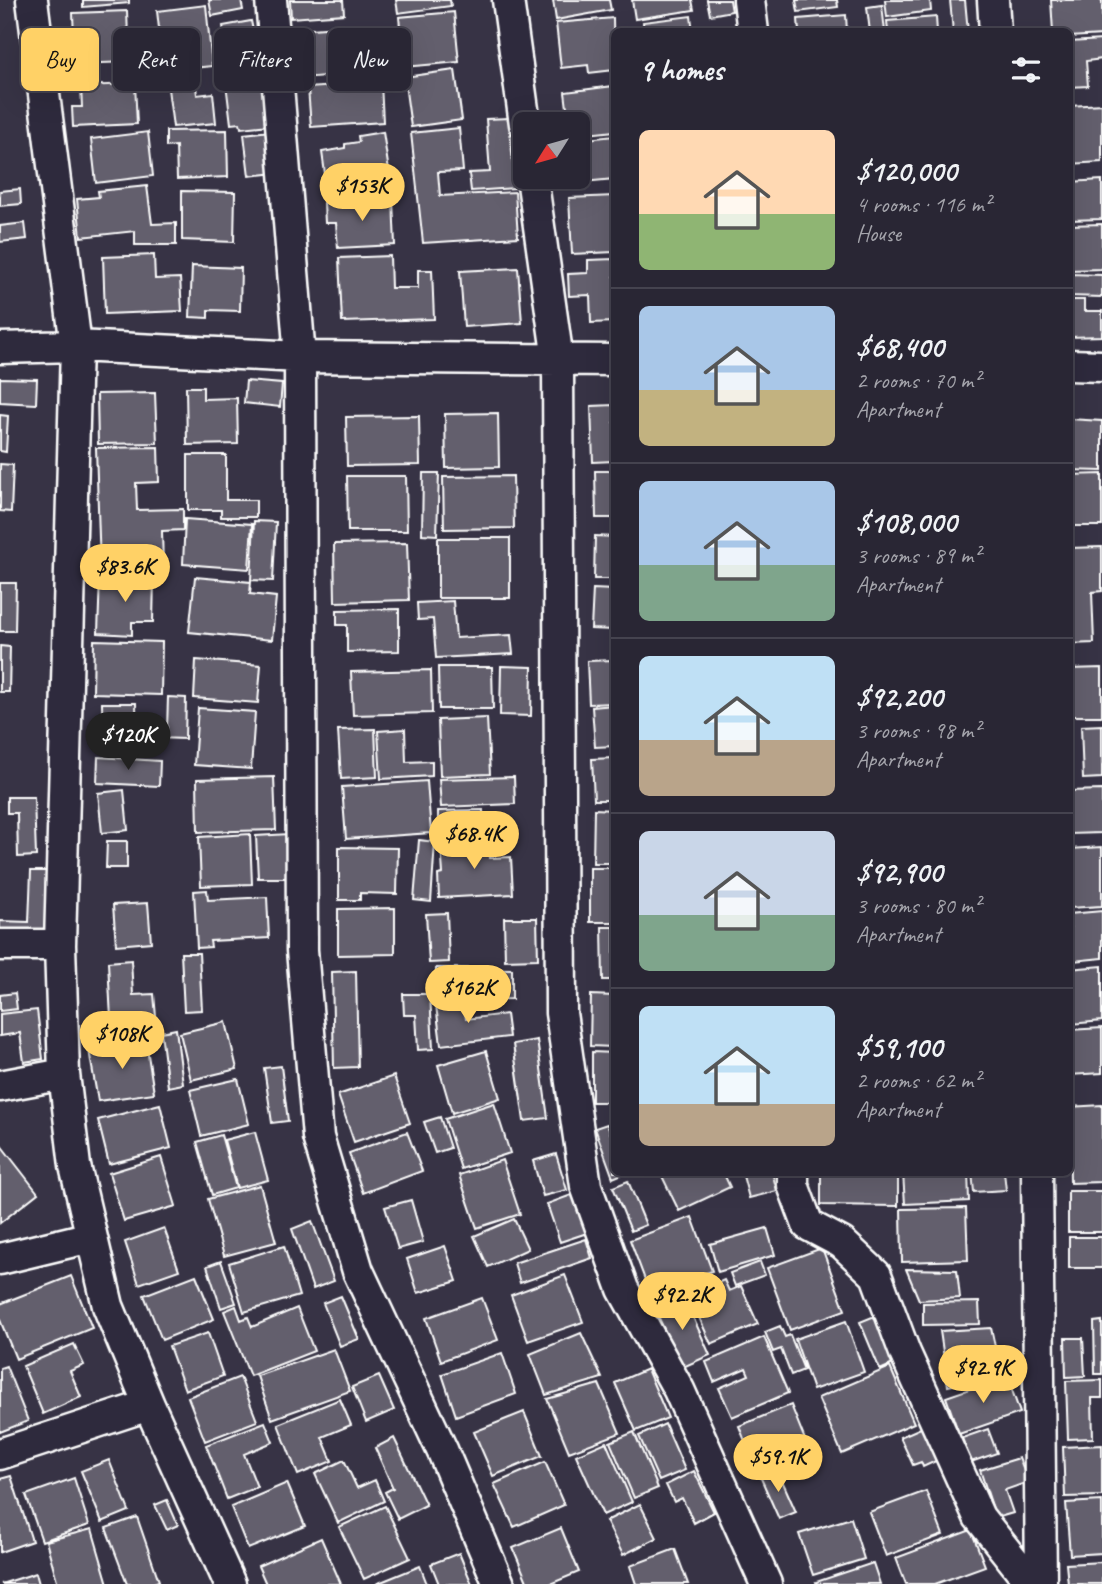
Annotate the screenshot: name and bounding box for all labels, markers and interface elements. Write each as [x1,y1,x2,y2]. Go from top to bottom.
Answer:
chip: Buy [21,28,99,91]
chip: Rent [113,28,200,91]
chip: Filters [214,28,314,91]
chip: New [328,28,411,91]
text: 9 homes [639,51,723,89]
icon: filters [1007,51,1045,89]
north arrow [513,112,590,189]
map controls [513,112,590,189]
text: $120,000 [856,152,956,190]
icon: home [695,158,779,242]
pin: $153K [313,164,411,223]
text: $153K [336,171,388,200]
text: 4 rooms · 116 m² [856,190,991,219]
text: House [856,219,901,248]
text: $68,400 [856,328,944,366]
icon: home [695,334,779,418]
text: 2 rooms · 70 m² [856,366,980,395]
text: Apartment [856,395,941,424]
text: $108,000 [856,503,956,541]
icon: home [695,509,779,593]
text: 3 rooms · 89 m² [856,541,980,570]
pin: $83.6K [68,544,182,604]
text: $83.6K [96,552,154,581]
text: Apartment [856,570,941,599]
text: $92,200 [856,678,943,716]
icon: home [695,684,779,768]
pin: $120K [79,712,177,772]
text: 3 rooms · 98 m² [856,716,980,745]
text: $120K [101,720,155,749]
text: Apartment [856,745,941,774]
pin: $68.4K [417,812,531,871]
text: $68.4K [445,819,503,848]
text: $92,900 [856,853,942,891]
icon: home [695,859,779,943]
text: 3 rooms · 80 m² [856,891,980,920]
text: Apartment [856,920,941,949]
pin: $162K [419,965,517,1025]
text: $162K [441,973,495,1002]
pin: $108K [73,1012,171,1071]
text: $108K [95,1019,149,1048]
text: $59,100 [856,1028,942,1066]
icon: home [695,1034,779,1118]
text: 2 rooms · 62 m² [856,1066,980,1095]
text: Apartment [856,1095,941,1124]
pin: $92.2K [625,1272,739,1332]
text: $92.2K [653,1280,711,1309]
pin: $92.9K [926,1346,1040,1405]
text: $92.9K [954,1353,1012,1382]
pin: $59.1K [721,1434,835,1494]
text: $59.1K [750,1442,807,1471]

